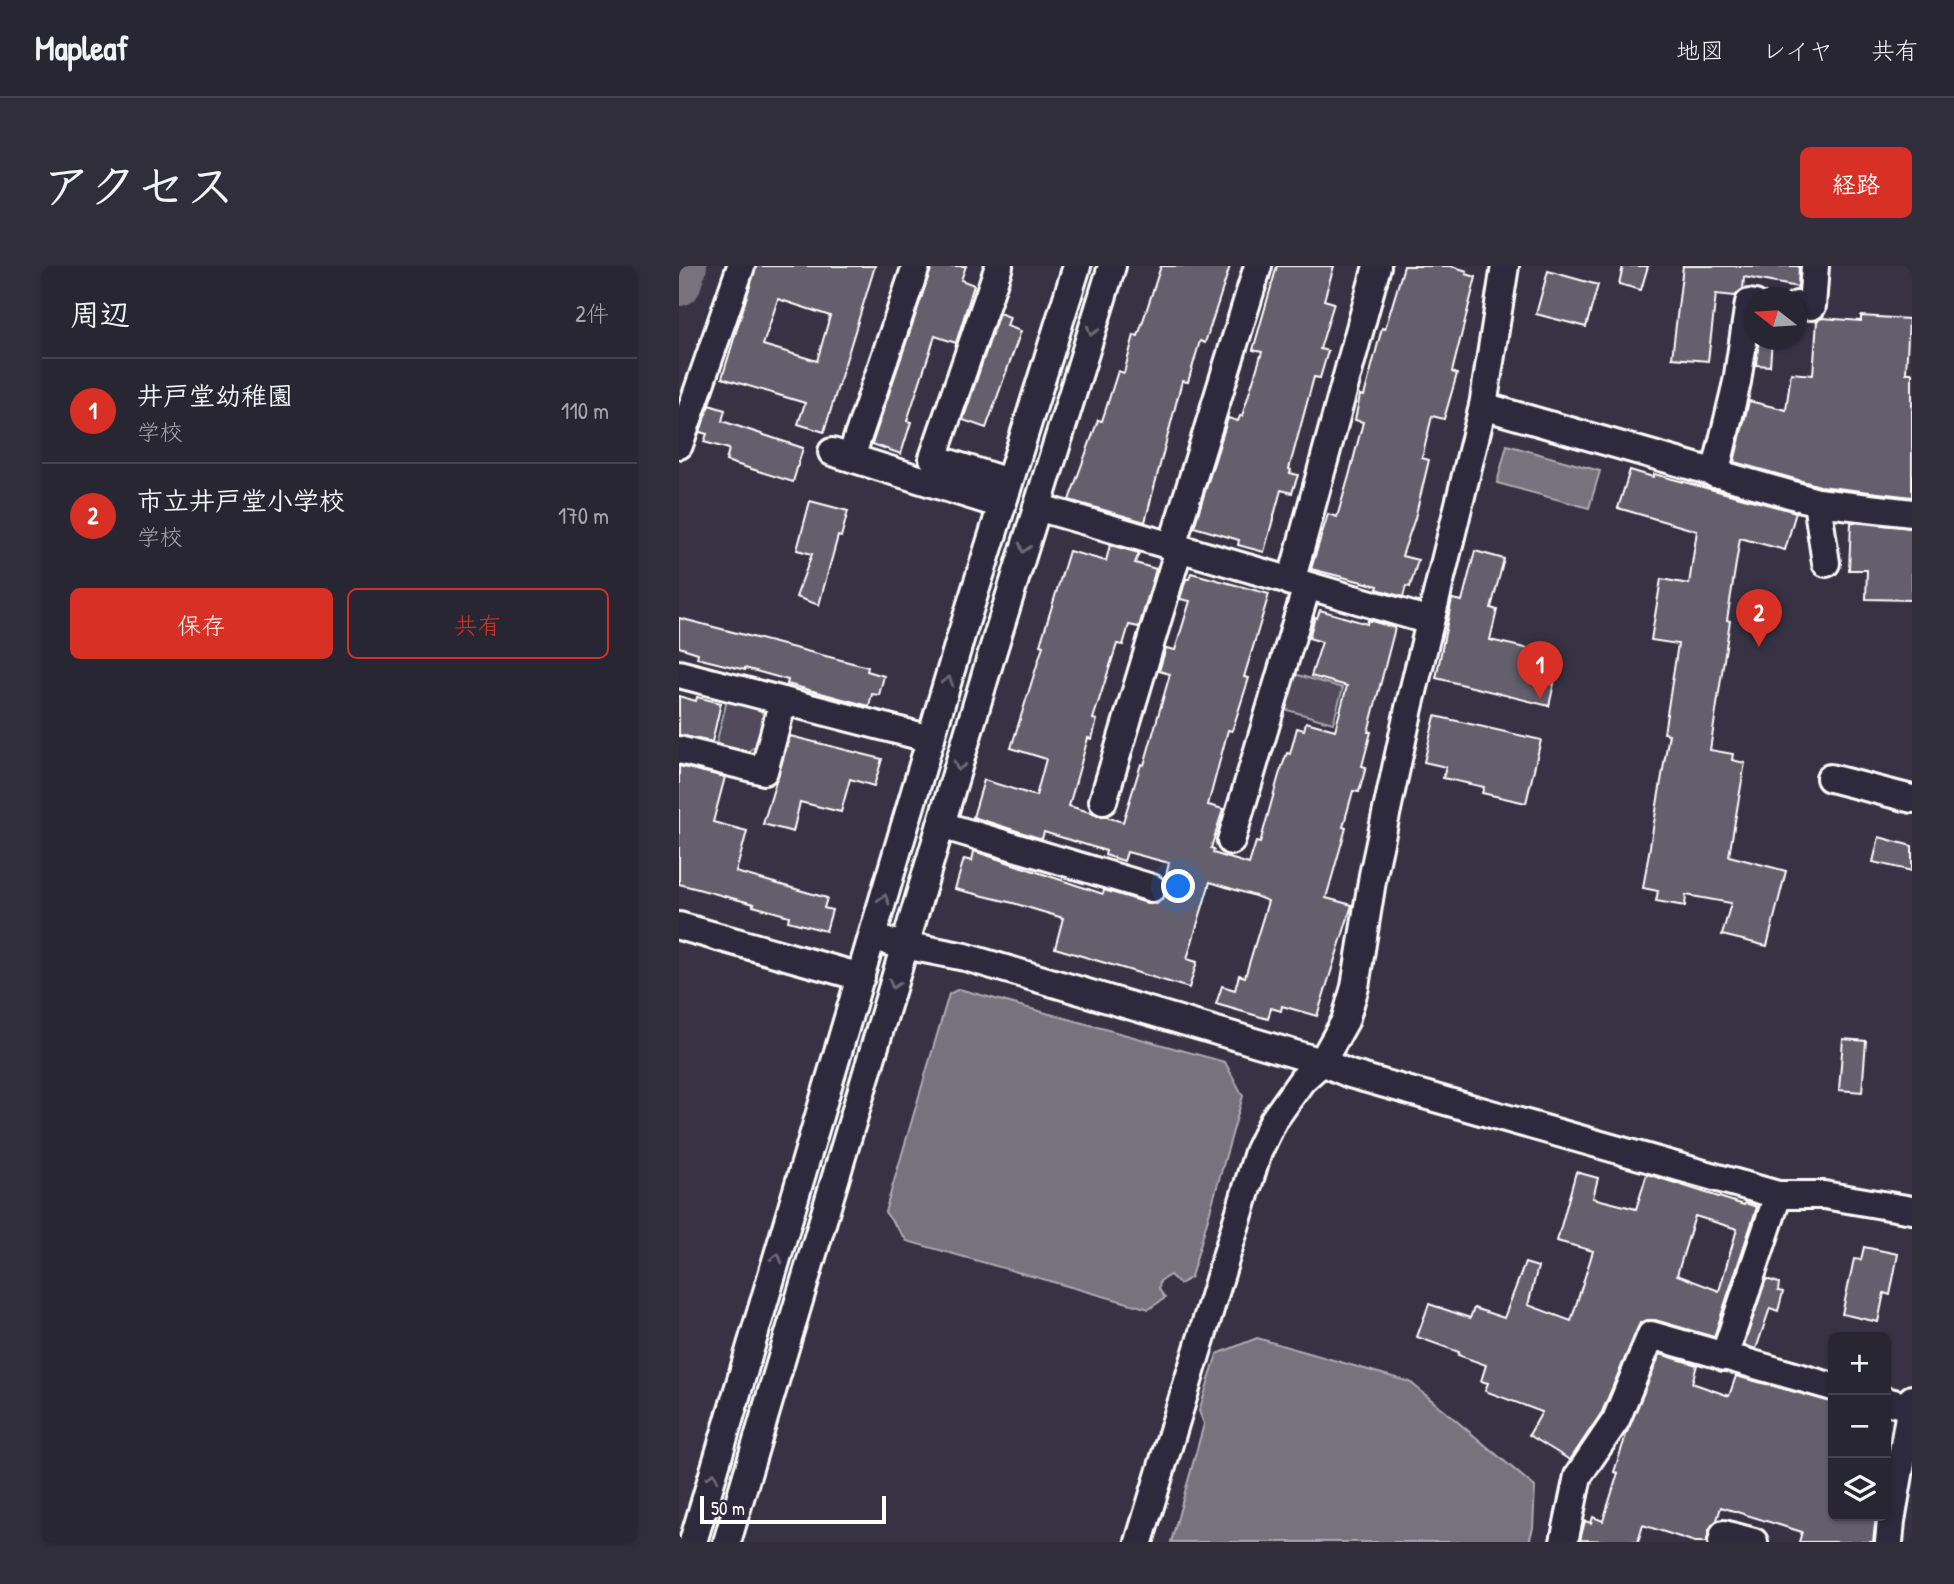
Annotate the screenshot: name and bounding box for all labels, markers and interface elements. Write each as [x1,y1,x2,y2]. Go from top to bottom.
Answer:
text: Mapleaf [35,26,128,70]
text: 地図 [1676,34,1724,66]
text: レイヤ [1762,34,1833,66]
text: 共有 [1871,34,1919,66]
button: 経路 [1800,147,1912,218]
text: アクセス [42,152,235,218]
north arrow [1744,287,1807,350]
text: 周辺 [70,294,130,334]
text: 2件 [575,298,609,329]
one-way arrow [1086,324,1100,337]
text: 井戸堂幼稚園 [137,378,293,413]
text: 1 [89,395,97,426]
text: 110 m [561,395,609,426]
text: 学校 [137,416,183,447]
text: 市立井戸堂小学校 [137,483,345,518]
text: 2 [88,500,98,531]
text: 170 m [558,500,609,531]
text: 学校 [137,521,183,552]
one-way arrow [1018,542,1033,554]
button: 保存 [70,588,333,659]
button: 共有 [347,588,609,659]
pin: 2 [1736,589,1782,647]
pin: 1 [1517,641,1563,699]
one-way arrow [940,675,955,687]
one-way arrow [952,760,967,772]
your location [1161,869,1195,903]
one-way arrow [875,894,890,906]
one-way arrow [887,978,902,990]
one-way arrow [769,1253,784,1265]
map controls [1828,1332,1891,1521]
button: + [1828,1332,1891,1395]
button: − [1828,1395,1891,1458]
button: layers [1828,1458,1891,1521]
one-way arrow [704,1471,719,1483]
scale bar [700,1493,885,1525]
text: 50 m [711,1495,745,1521]

